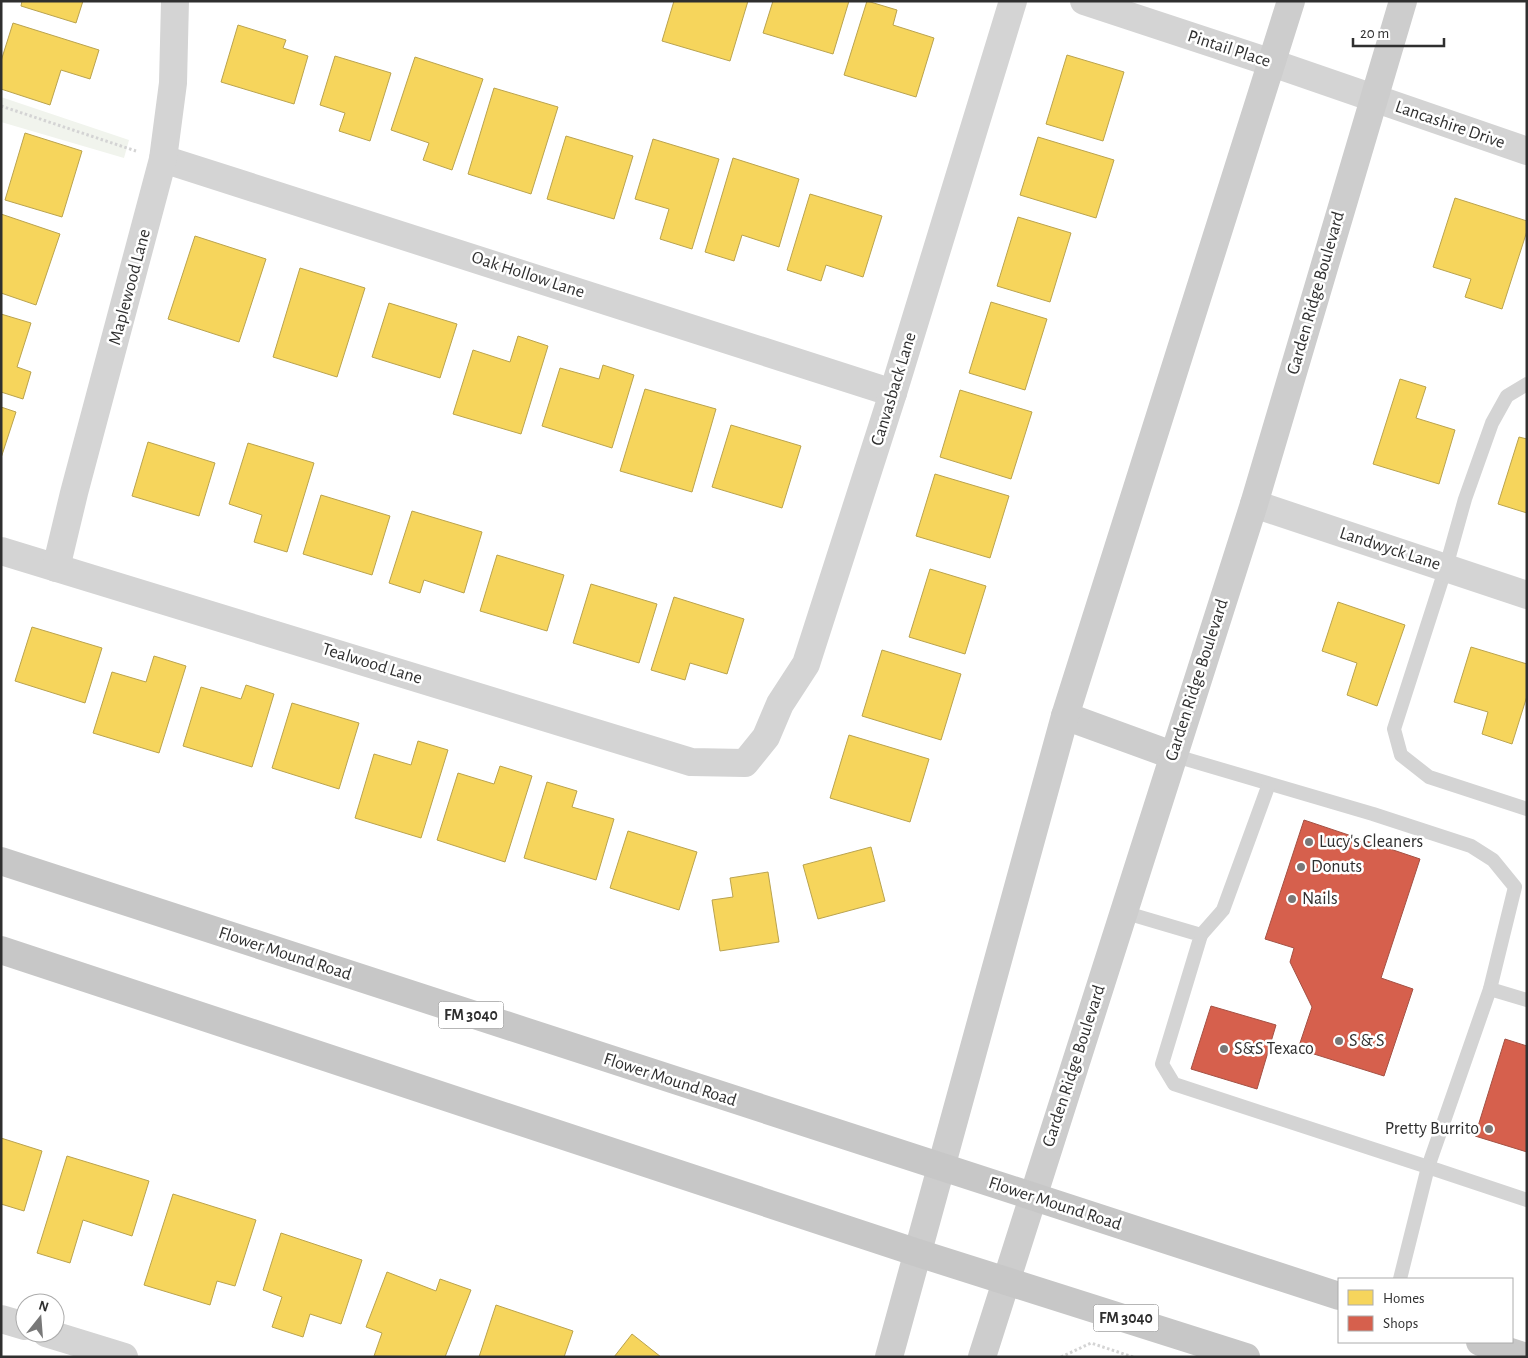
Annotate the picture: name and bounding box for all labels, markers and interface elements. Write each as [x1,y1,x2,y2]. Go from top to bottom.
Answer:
scale bar [1353,15,1444,47]
text: 20 m [1360,26,1389,41]
street label: Pintail Place [1185,27,1273,71]
street label: Lancashire Drive [1393,98,1507,152]
street label: Garden Ridge Boulevard [1284,209,1348,377]
street label: Maplewood Lane [106,227,154,347]
street label: Oak Hollow Lane [469,248,587,302]
street label: Canvasback Lane [868,330,920,448]
street label: Landwyck Lane [1337,524,1443,574]
street label: Garden Ridge Boulevard [1162,597,1232,763]
street label: Tealwood Lane [320,640,424,688]
place label: Lucy's Cleaners [1319,833,1423,851]
marker: Lucy's Cleaners [1303,836,1315,848]
place label: Donuts [1311,858,1362,876]
marker: Donuts [1295,861,1307,873]
place label: Nails [1302,890,1338,908]
marker: Nails [1286,893,1298,905]
street label: Flower Mound Road [216,924,354,984]
street label: Garden Ridge Boulevard [1039,983,1109,1149]
road number: FM 3040 [438,1002,504,1028]
place label: S & S [1349,1032,1384,1050]
marker: S & S [1333,1035,1345,1047]
place label: S&S Texaco [1234,1040,1314,1058]
marker: S&S Texaco [1218,1043,1230,1055]
street label: Flower Mound Road [601,1050,739,1110]
place label: Pretty Burrito [1385,1120,1479,1138]
marker: Pretty Burrito [1483,1123,1495,1135]
street label: Flower Mound Road [986,1174,1124,1234]
legend [1338,1278,1513,1343]
text: Homes [1383,1291,1425,1306]
north arrow [15,1293,65,1343]
text: N [37,1298,50,1315]
road number: FM 3040 [1094,1305,1158,1332]
text: Shops [1383,1316,1418,1331]

